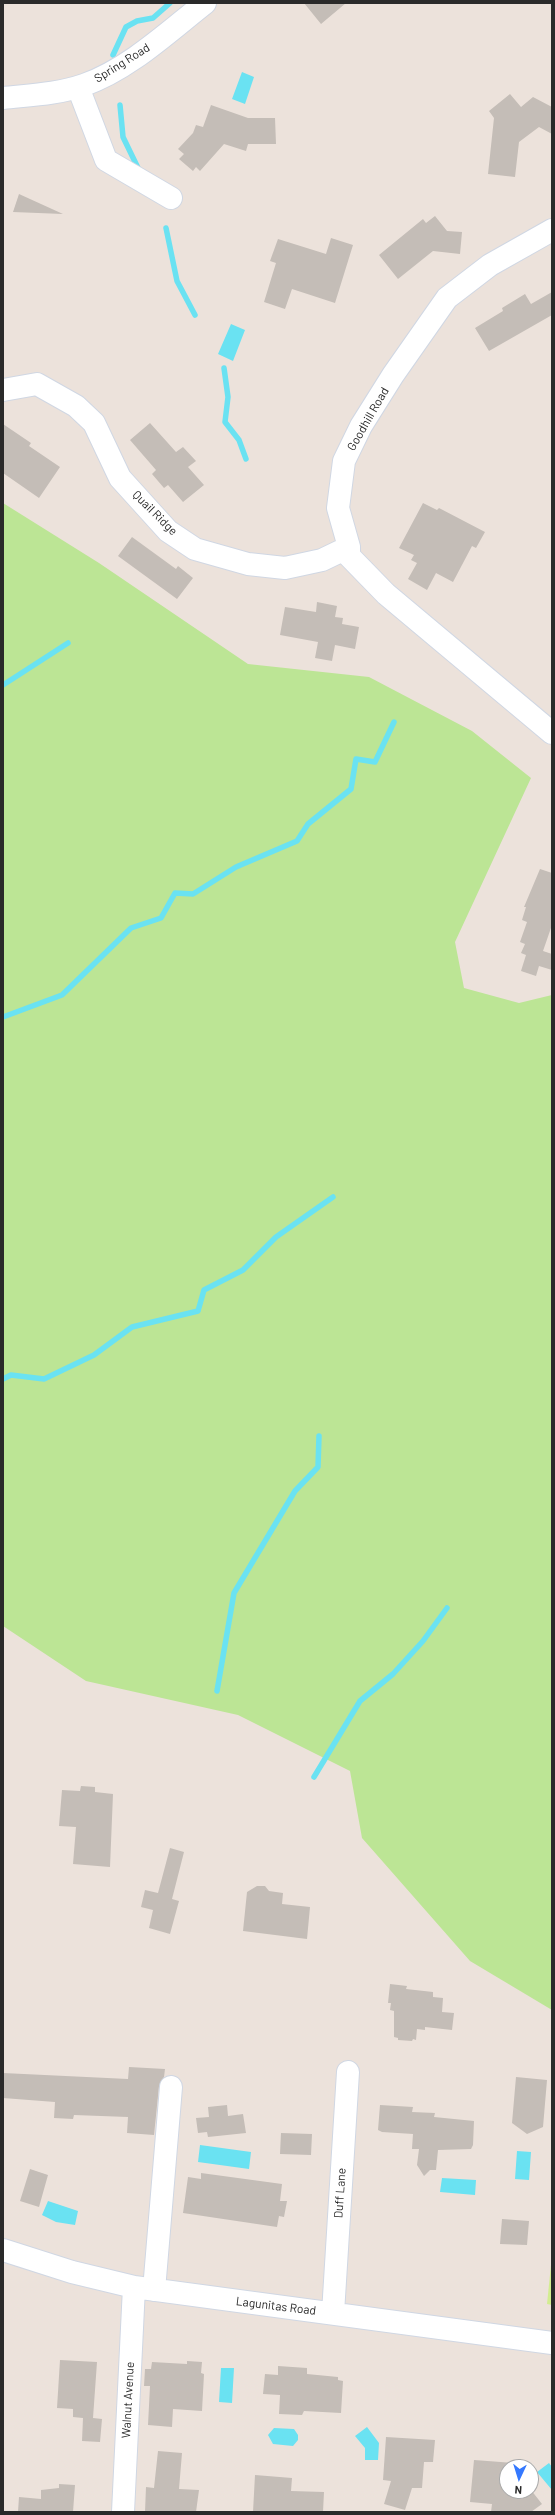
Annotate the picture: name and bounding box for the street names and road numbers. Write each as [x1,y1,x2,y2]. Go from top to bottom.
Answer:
street label: Spring Road [92,40,152,86]
street label: Goodhill Road [344,385,392,453]
street label: Quail Ridge [130,488,180,538]
street label: Duff Lane [331,2167,349,2219]
street label: Lagunitas Road [235,2294,317,2318]
street label: Walnut Avenue [119,2361,137,2439]

